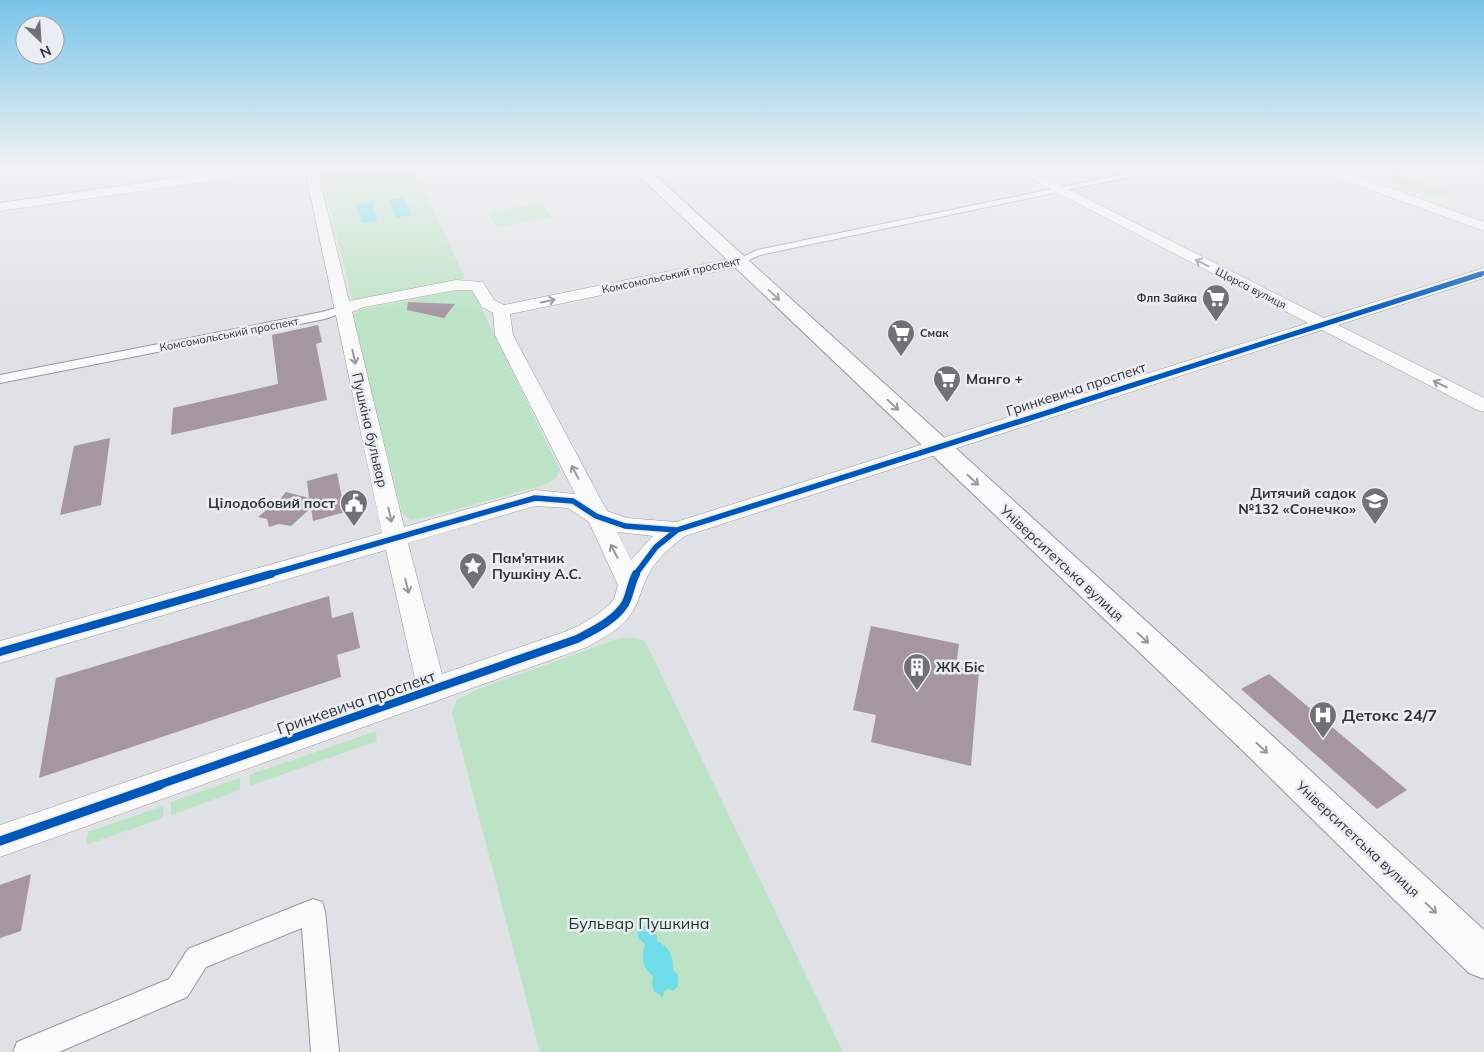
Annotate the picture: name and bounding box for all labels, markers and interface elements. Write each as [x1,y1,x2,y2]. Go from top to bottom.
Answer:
north arrow [15,15,65,65]
text: N [37,41,54,62]
street label: Комсомольський проспект [600,253,742,297]
one-way arrow [1195,258,1210,267]
street label: Щорса вулиця [1213,264,1289,312]
supermarket icon: Флп Зайка [1201,283,1231,322]
one-way arrow [767,289,780,301]
place label: Флп Зайка [1136,291,1197,305]
one-way arrow [540,296,556,305]
street label: Комсомольський проспект [158,314,300,354]
supermarket icon: Смак [886,318,916,357]
place label: Смак [920,326,949,340]
one-way arrow [350,348,359,364]
street label: Гринкевича проспект [1004,358,1149,420]
supermarket icon: Манго + [932,364,962,403]
place label: Манго + [966,370,1023,388]
street label: Пушкіна бульвар [348,371,392,489]
one-way arrow [1433,379,1448,389]
one-way arrow [886,399,899,411]
one-way arrow [570,465,579,480]
one-way arrow [966,474,979,486]
place label: Дитячий садок №132 «Сонечко» [1238,484,1357,518]
school or university icon: Дитячий садок №132 «Сонечко» [1360,486,1390,525]
public building icon: Цілодобовий пост [339,488,369,527]
place label: Цілодобовий пост [208,494,335,512]
street label: Університетська вулиця [996,500,1128,625]
one-way arrow [386,506,395,522]
one-way arrow [609,543,619,558]
place label: Пам'ятник Пушкіну А.С. [492,549,582,583]
place icon: Пам'ятник Пушкіну А.С. [458,551,488,590]
one-way arrow [403,577,412,593]
one-way arrow [1137,632,1149,644]
building icon: ЖК Біс [902,652,932,691]
place label: ЖК Біс [936,658,985,676]
street label: Гринкевича проспект [274,665,439,739]
hospital icon: Детокс 24/7 [1308,700,1338,739]
place label: Детокс 24/7 [1342,705,1437,725]
one-way arrow [1256,742,1269,754]
street label: Університетська вулиця [1292,776,1424,901]
one-way arrow [1425,902,1438,914]
park label: Бульвар Пушкина [568,913,710,933]

